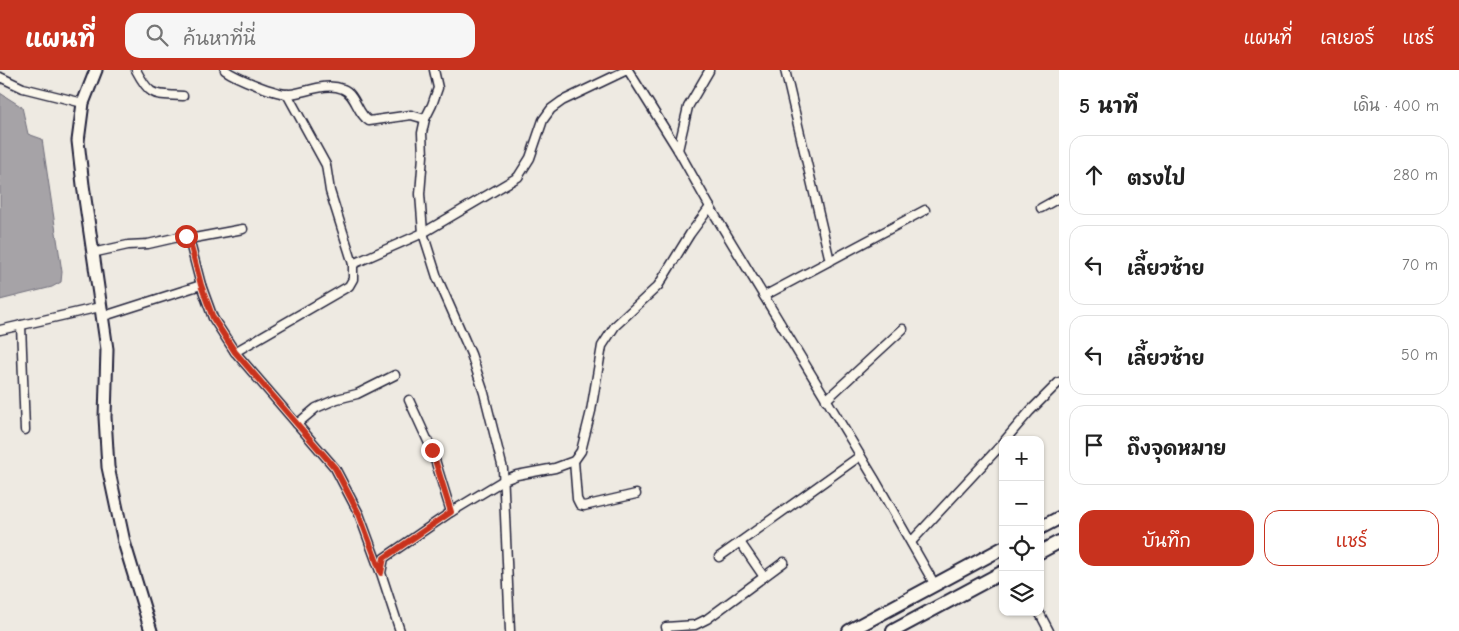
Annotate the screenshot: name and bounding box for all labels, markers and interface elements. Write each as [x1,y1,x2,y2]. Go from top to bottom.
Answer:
search box [125,13,475,58]
icon: search [143,21,171,49]
text: แผนที่ [25,25,95,53]
text: ค้นหาที่นี่ [183,28,256,50]
text: แผนที่ [1244,28,1292,49]
text: เลเยอร์ [1320,28,1374,49]
text: แชร์ [1402,28,1434,49]
text: 5 นาที [1079,94,1138,118]
text: เดิน · 400 m [1353,97,1439,115]
icon: ahead [1080,161,1108,189]
text: 280 m [1393,166,1438,184]
text: ตรงไป [1127,168,1185,190]
route start [175,225,198,248]
icon: left [1080,251,1108,279]
text: 70 m [1402,256,1438,274]
text: เลี้ยวซ้าย [1127,258,1204,280]
icon: left [1080,341,1108,369]
text: 50 m [1401,346,1438,364]
text: เลี้ยวซ้าย [1127,348,1204,370]
icon: arrive [1080,431,1108,459]
map controls [999,436,1044,616]
button: + [999,436,1044,481]
text: ถึงจุดหมาย [1127,438,1226,460]
route end [421,439,444,462]
button: − [999,481,1044,526]
button: บันทึก [1079,510,1254,566]
button: แชร์ [1264,510,1439,566]
button: locate [999,526,1044,571]
button: layers [999,571,1044,616]

